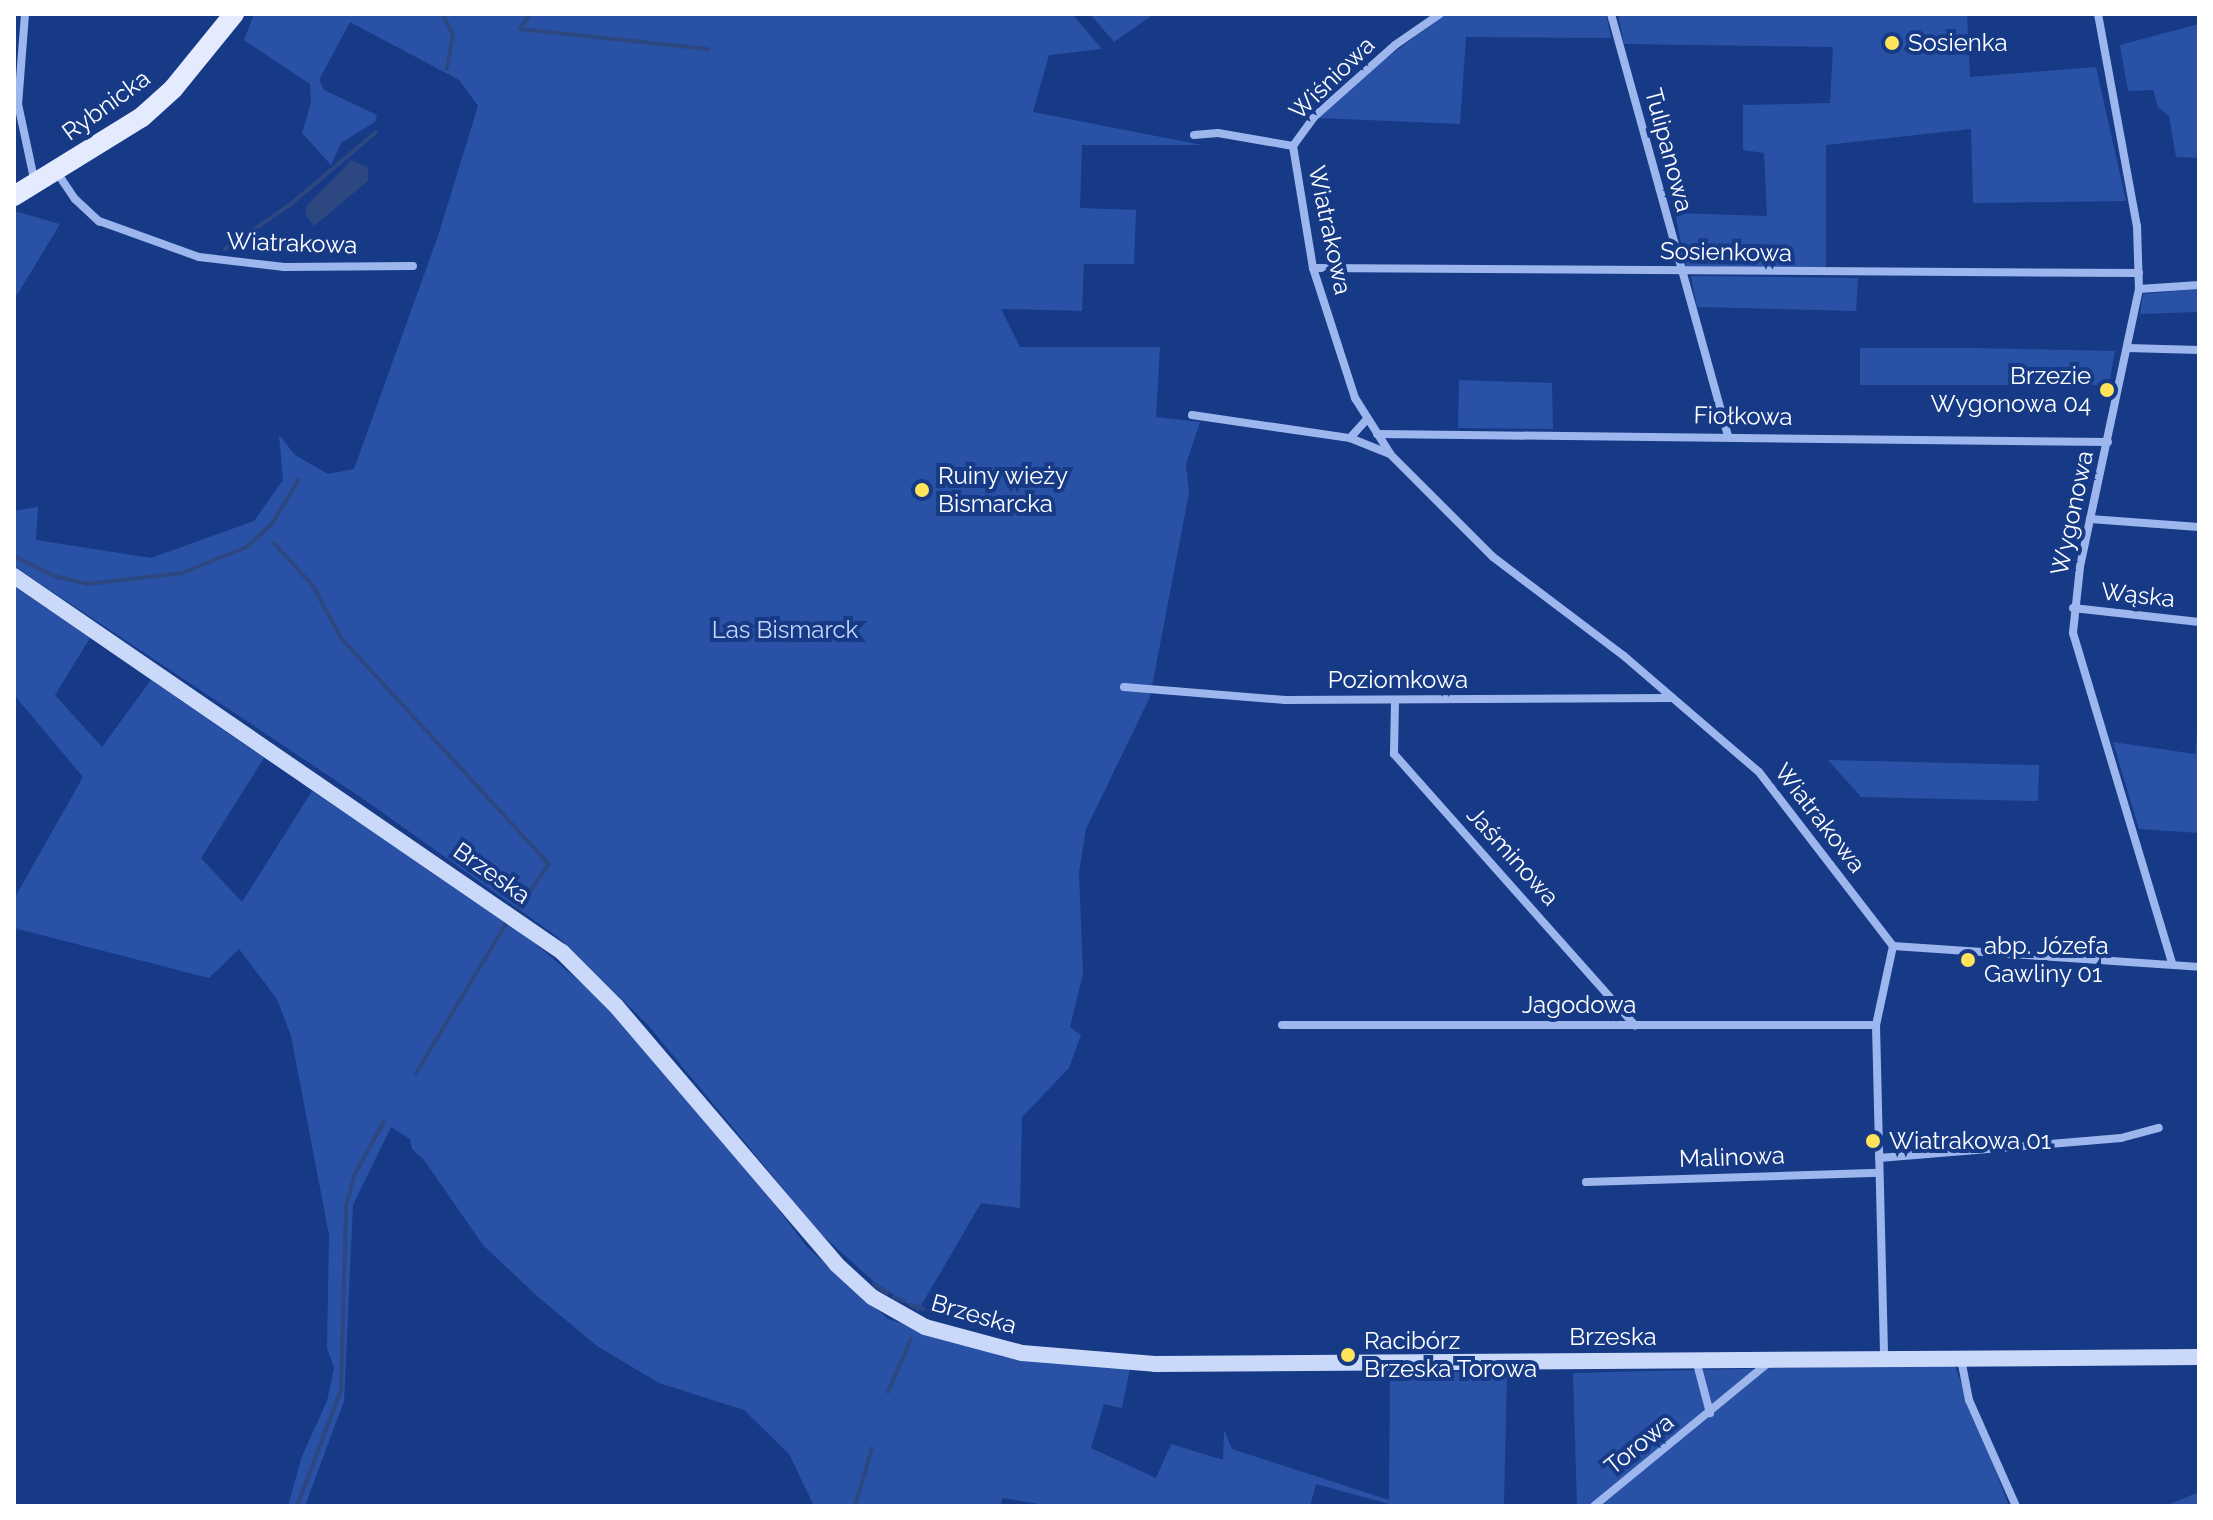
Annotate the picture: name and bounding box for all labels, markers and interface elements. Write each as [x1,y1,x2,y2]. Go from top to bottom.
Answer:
place label: Sosienka [1908,29,2008,57]
street label: Wiśniowa [1283,30,1381,126]
marker: Sosienka [1883,34,1901,52]
street label: Rybnicka [56,63,156,147]
street label: Tulipanowa [1639,85,1699,215]
street label: Wiatrakowa [1302,163,1358,297]
street label: Wiatrakowa [226,226,358,260]
street label: Sosienkowa [1660,236,1792,268]
place label: Brzezie Wygonowa 04 [1930,362,2091,418]
marker: Brzezie Wygonowa 04 [2098,381,2116,399]
street label: Fiołkowa [1693,401,1793,431]
street label: Wygonowa [2045,448,2099,578]
place label: Ruiny wieży Bismarcka [938,462,1069,518]
marker: Ruiny wieży Bismarcka [913,481,931,499]
street label: Wąska [2100,577,2176,613]
park label: Las Bismarck [712,616,858,644]
street label: Poziomkowa [1328,666,1468,694]
street label: Wiatrakowa [1768,758,1872,878]
street label: Jaśminowa [1461,801,1565,911]
street label: Brzeska [448,836,536,910]
place label: abp. Józefa Gawliny 01 [1984,932,2109,988]
marker: abp. Józefa Gawliny 01 [1959,951,1977,969]
street label: Jagodowa [1522,991,1636,1019]
place label: Wiatrakowa 01 [1889,1127,2051,1155]
marker: Wiatrakowa 01 [1864,1132,1882,1150]
street label: Malinowa [1679,1141,1785,1173]
street label: Brzeska [928,1288,1020,1340]
street label: Brzeska [1569,1323,1657,1351]
place label: Racibórz Brzeska Torowa [1364,1327,1538,1383]
marker: Racibórz Brzeska Torowa [1339,1346,1357,1364]
street label: Torowa [1599,1408,1679,1480]

